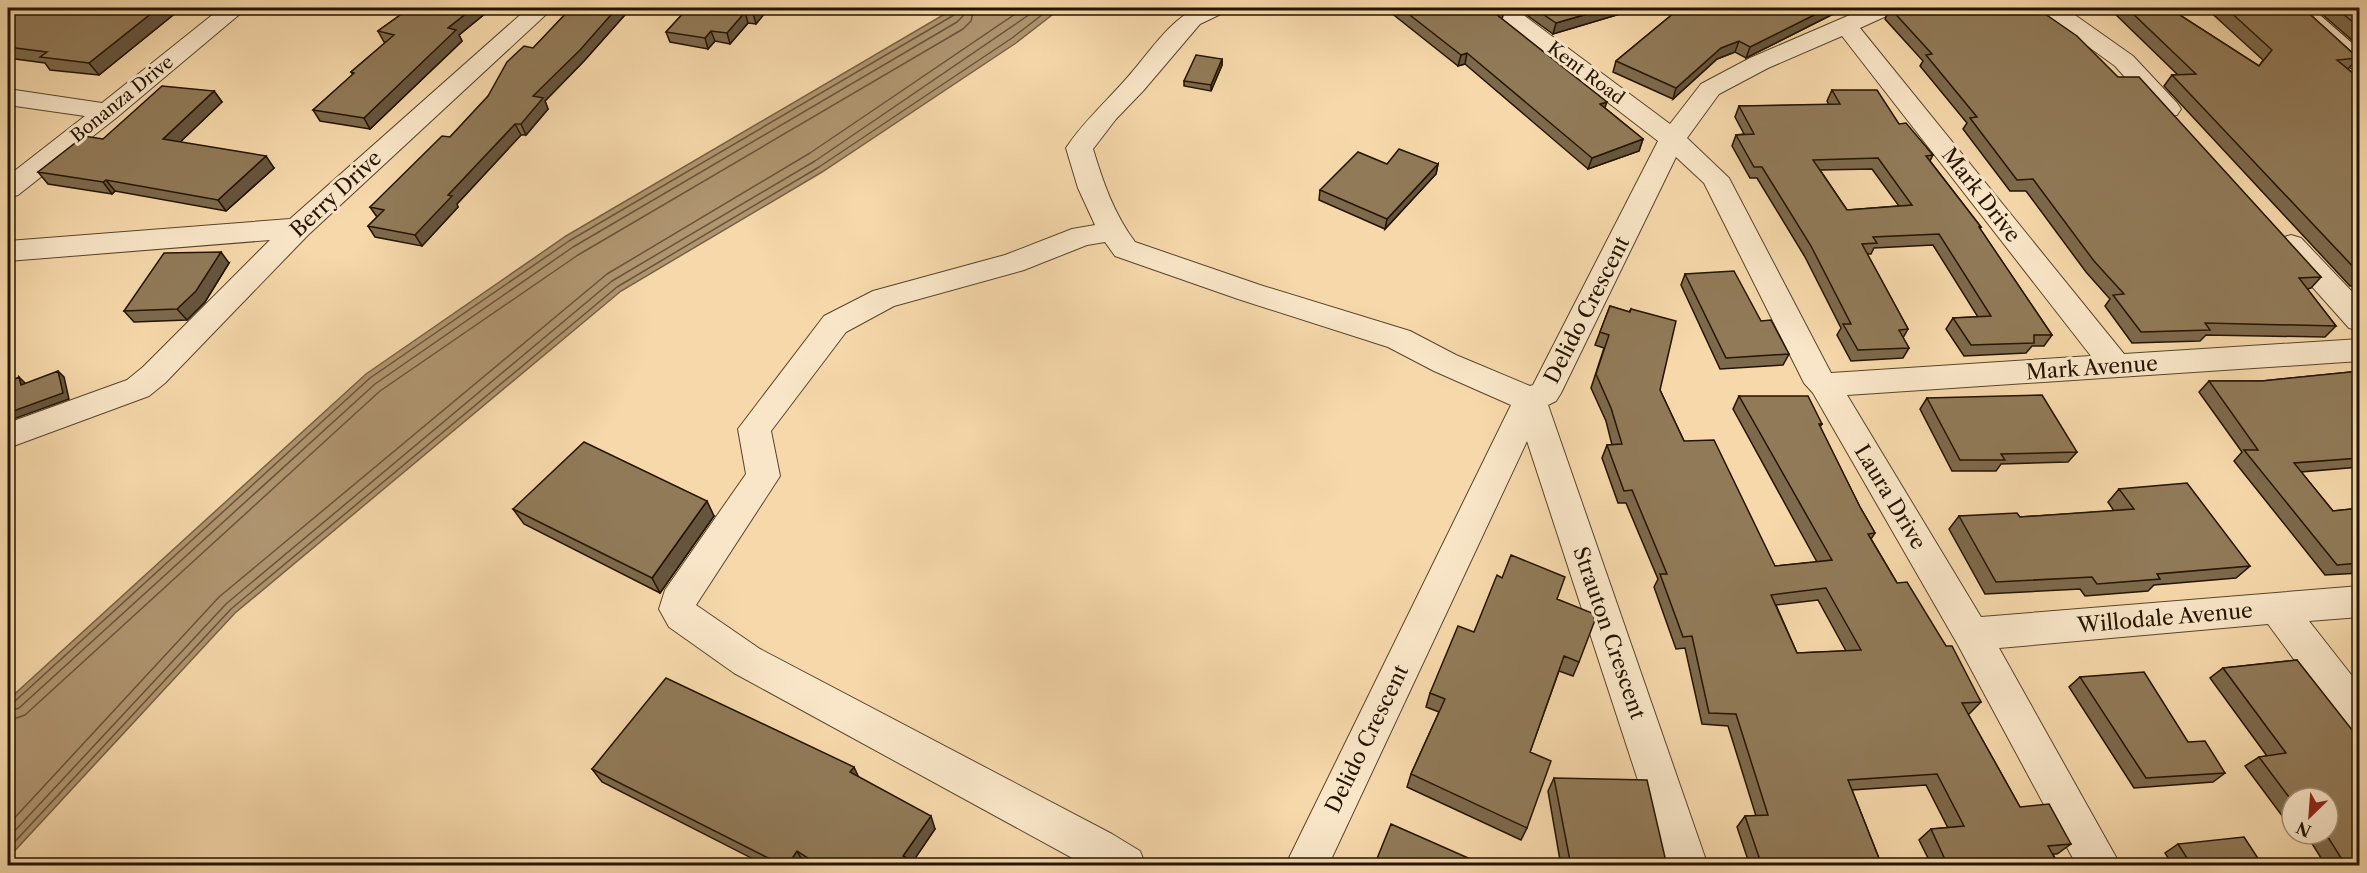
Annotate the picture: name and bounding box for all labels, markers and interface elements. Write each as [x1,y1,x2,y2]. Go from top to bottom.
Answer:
street label: Kent Road [1543,37,1629,109]
street label: Bonanza Drive [66,51,178,147]
street label: Mark Drive [1937,143,2026,247]
street label: Berry Drive [285,145,386,242]
street label: Delido Crescent [1539,232,1635,387]
street label: Mark Avenue [2025,350,2159,385]
street label: Laura Drive [1849,440,1931,554]
street label: Strauton Crescent [1568,543,1651,723]
street label: Willodale Avenue [2075,597,2254,638]
street label: Delido Crescent [1320,660,1413,817]
north arrow [2280,786,2340,846]
text: N [2293,818,2314,842]

